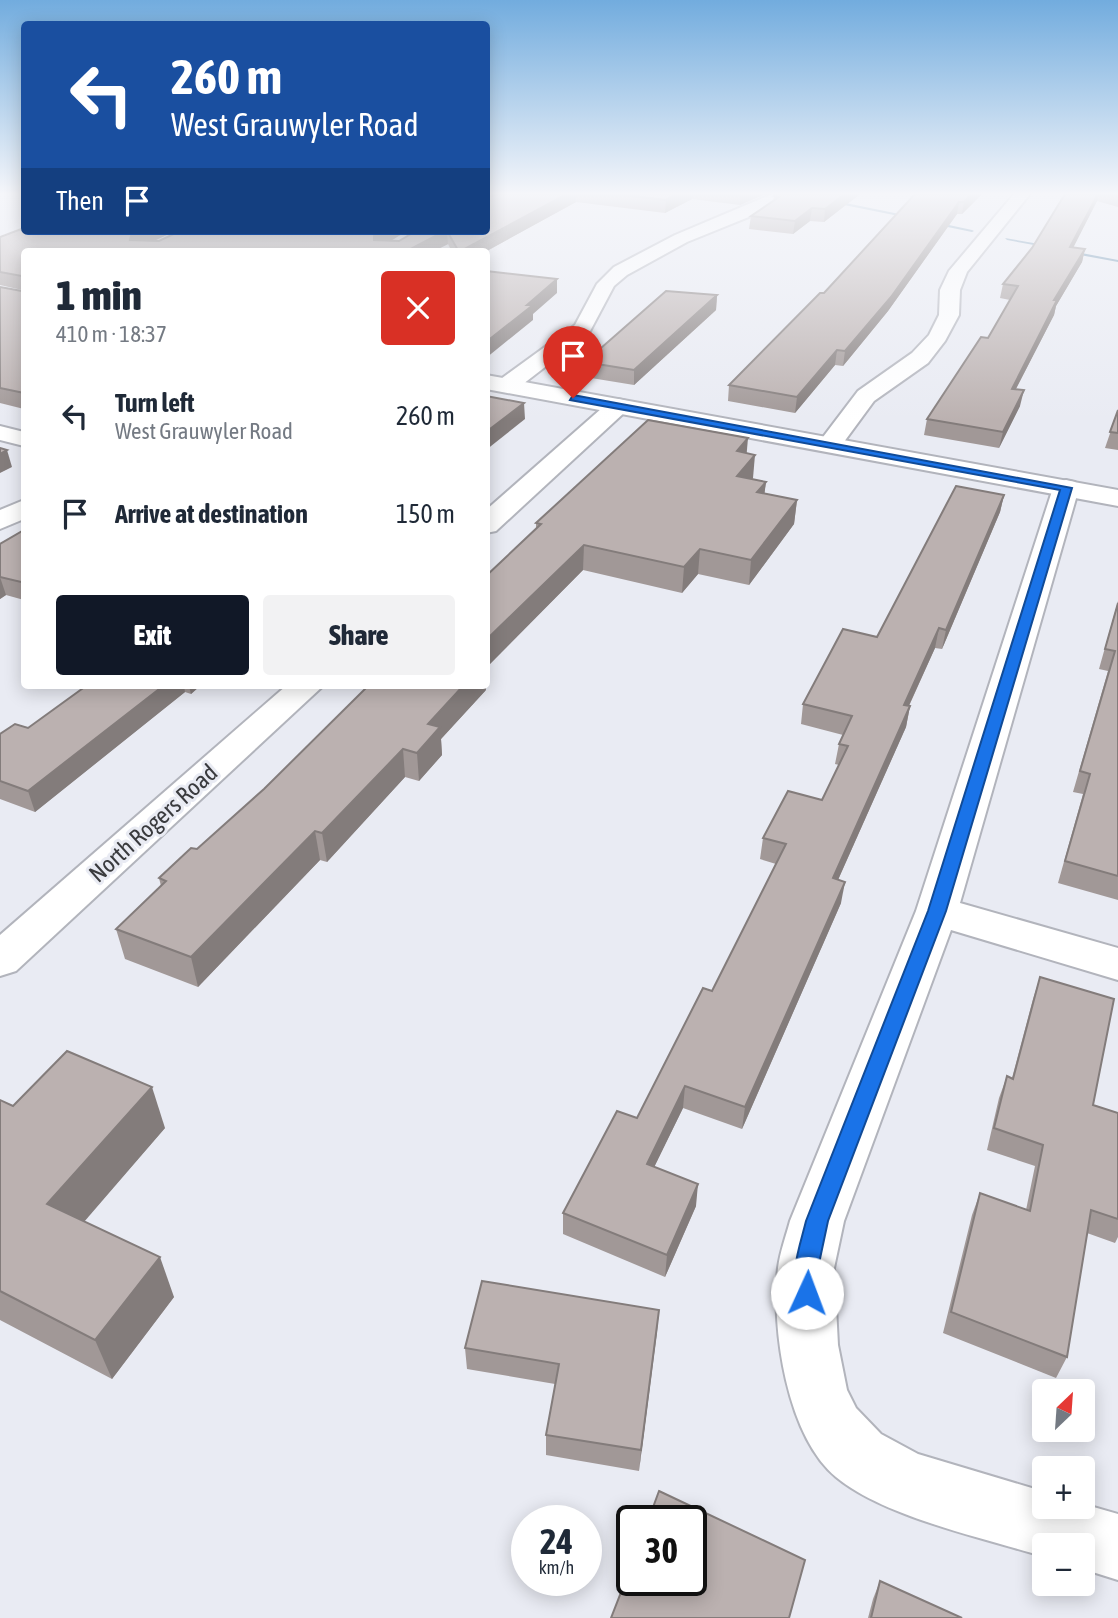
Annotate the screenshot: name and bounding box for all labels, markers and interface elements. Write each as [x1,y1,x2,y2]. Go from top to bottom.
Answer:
text: 260 m [171,48,282,104]
icon: left [56,49,147,140]
text: West Grauwyler Road [171,106,419,143]
icon: arrive [118,182,156,220]
text: Then [56,186,104,216]
text: 1 min [56,271,142,319]
button: close [381,271,455,345]
text: 410 m · 18:37 [56,321,167,347]
pin [543,326,603,398]
icon: arrive [554,337,592,375]
text: Turn left [115,388,195,418]
icon: left [56,397,94,435]
text: 260 m [396,401,455,431]
text: West Grauwyler Road [115,418,293,444]
icon: arrive [56,495,94,533]
text: Arrive at destination [115,499,308,529]
text: 150 m [396,499,455,529]
button: Exit [56,595,249,675]
button: Share [263,595,455,675]
street label: North Rogers Road [83,759,223,887]
position arrow [770,1256,844,1330]
north arrow [1032,1379,1096,1442]
map controls [1032,1379,1095,1596]
button: + [1032,1456,1095,1519]
speed limit sign: 30 [616,1505,707,1596]
text: 24 [540,1521,573,1561]
button: − [1032,1533,1095,1596]
text: km/h [539,1557,574,1578]

